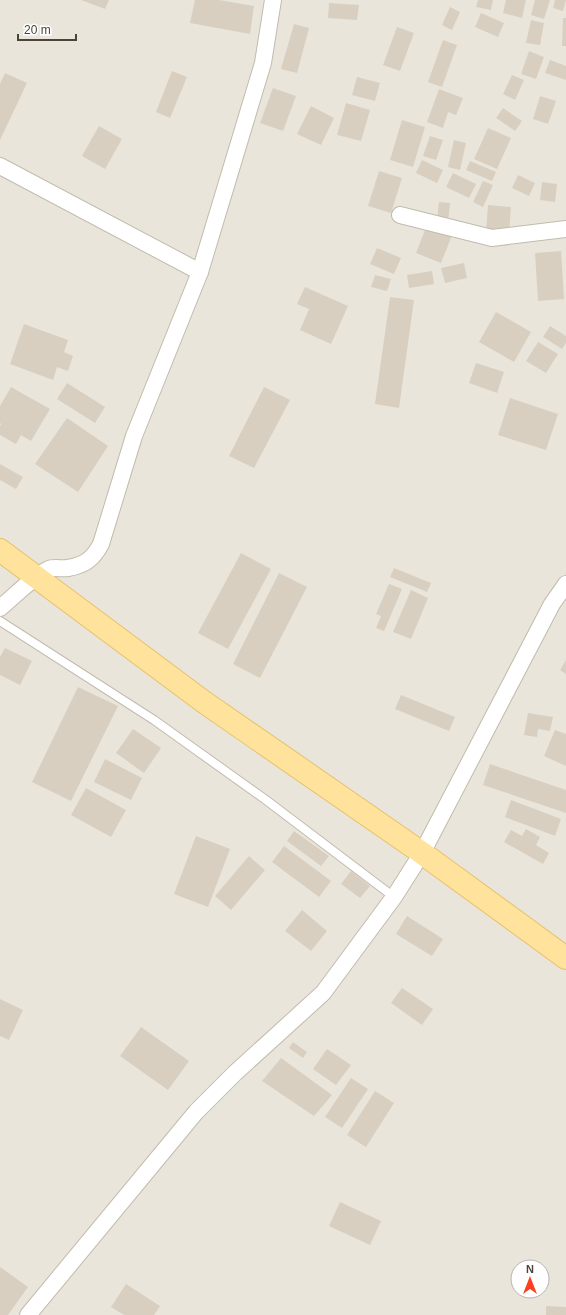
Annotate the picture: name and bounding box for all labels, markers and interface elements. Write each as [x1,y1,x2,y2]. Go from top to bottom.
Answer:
scale bar [18,16,76,42]
text: 20 m [24,23,51,37]
north arrow [510,1259,550,1299]
text: N [526,1263,534,1275]

